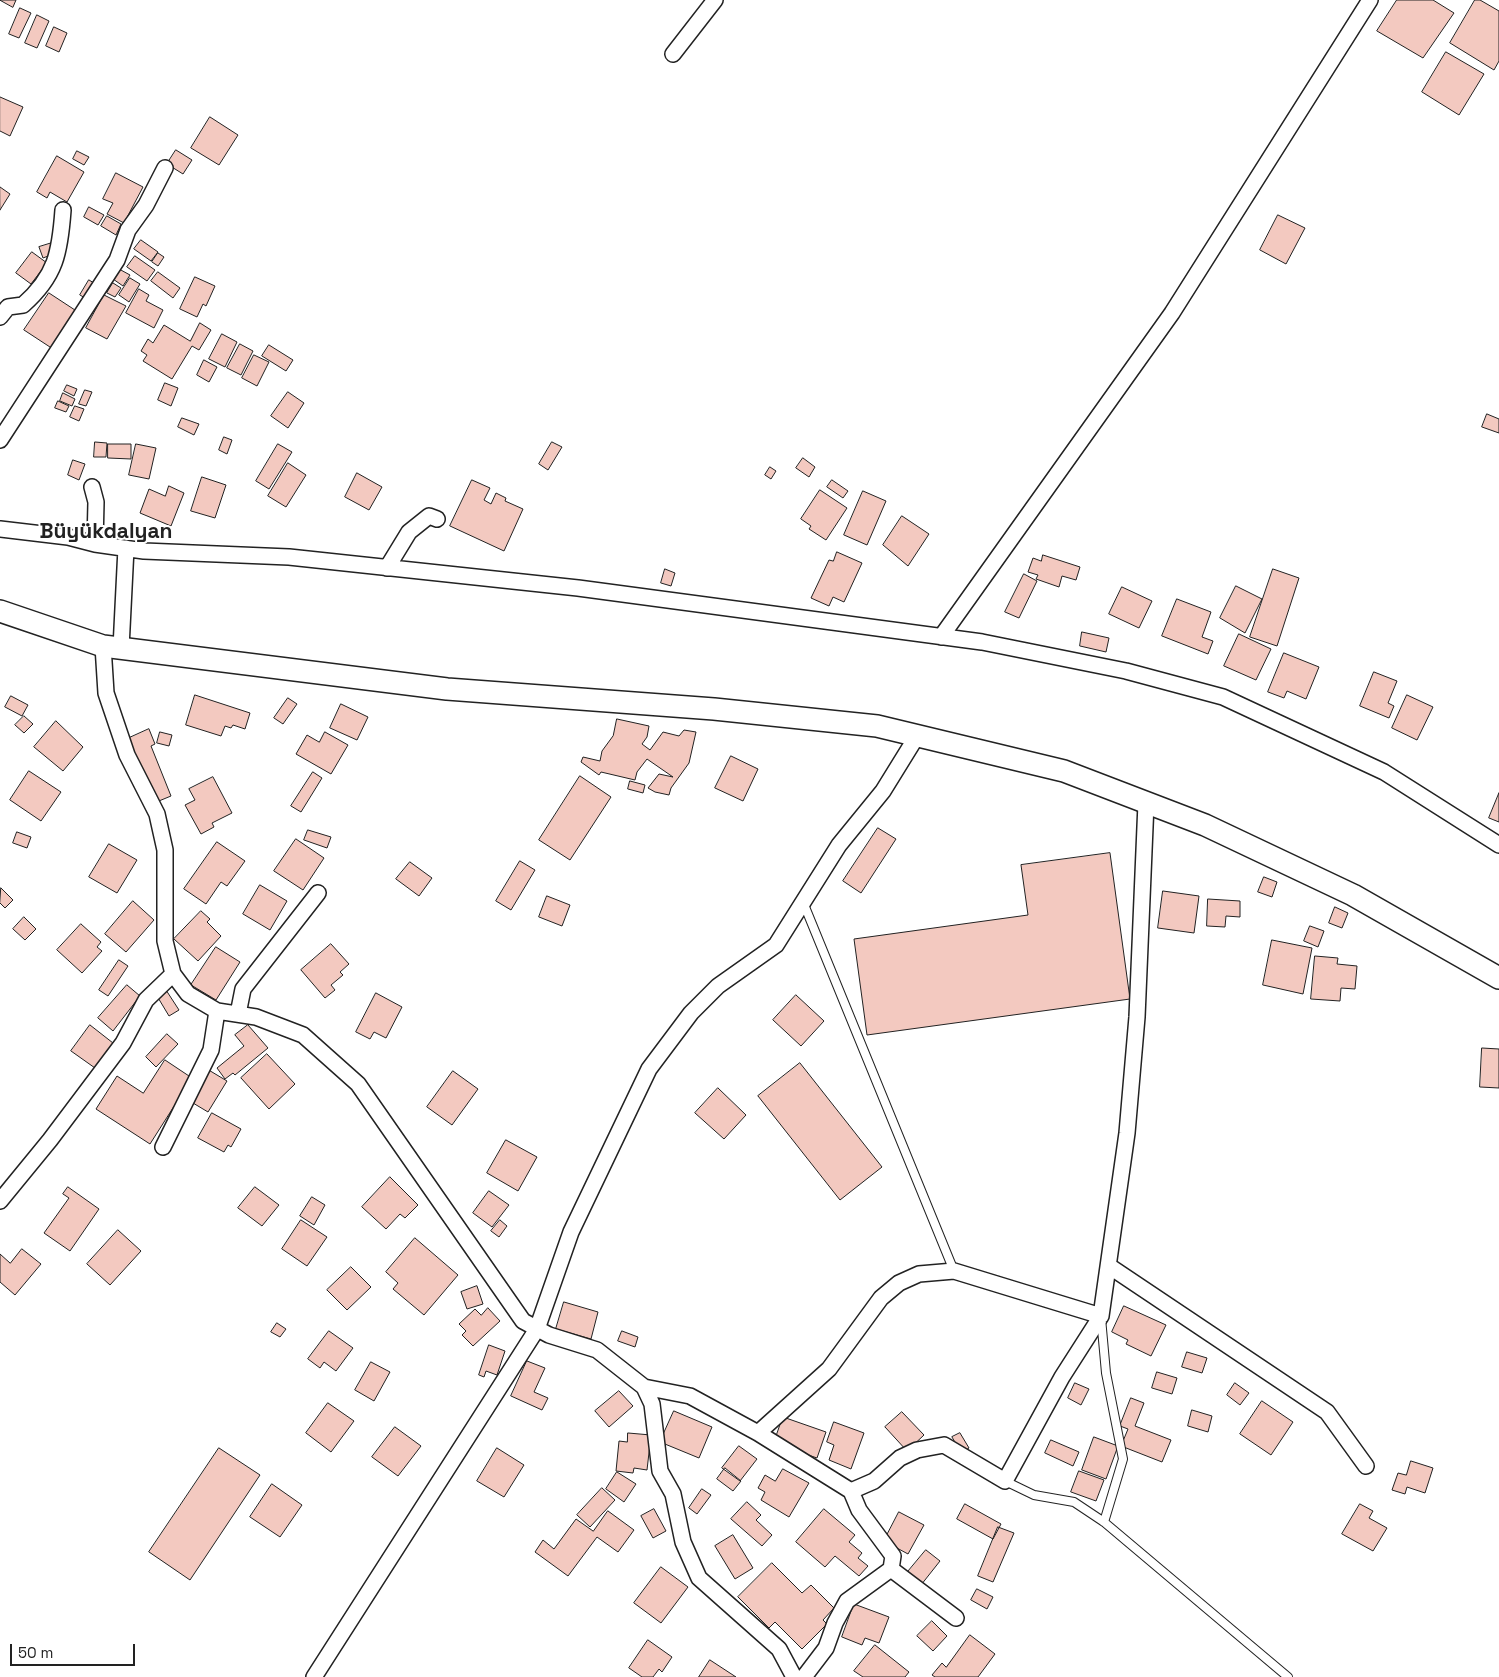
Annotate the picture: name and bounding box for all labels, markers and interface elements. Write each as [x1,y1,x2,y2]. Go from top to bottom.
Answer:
district label: Büyükdalyan [39,519,173,545]
scale bar [12,1634,138,1666]
text: 50 m [18,1643,53,1662]

